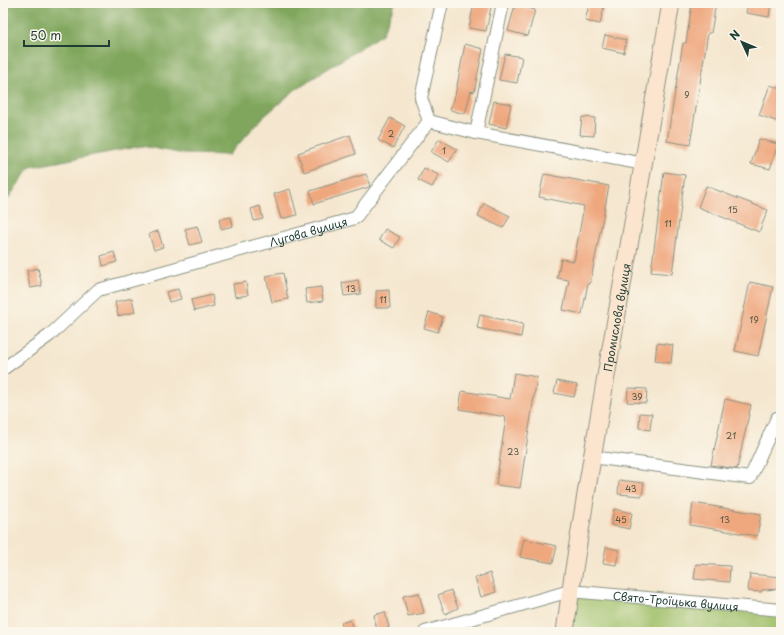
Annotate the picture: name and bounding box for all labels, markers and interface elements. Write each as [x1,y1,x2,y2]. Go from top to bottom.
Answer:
scale bar [24,22,109,48]
north arrow [722,22,762,62]
text: N [725,25,744,44]
text: 50 m [30,26,61,44]
house number: 9 [684,87,690,101]
house number: 2 [388,126,394,140]
house number: 1 [442,143,446,157]
house number: 15 [728,202,738,216]
street label: Лугова вулиця [267,212,349,250]
house number: 11 [664,216,672,230]
street label: Промислова вулиця [598,262,634,373]
house number: 13 [346,281,356,295]
house number: 11 [379,292,387,306]
house number: 19 [749,312,759,326]
house number: 39 [631,389,643,403]
house number: 21 [726,428,736,442]
house number: 23 [507,444,519,458]
house number: 43 [625,481,637,495]
house number: 45 [615,512,627,526]
house number: 13 [720,512,730,526]
street label: Свято-Троїцька вулиця [612,586,740,615]

